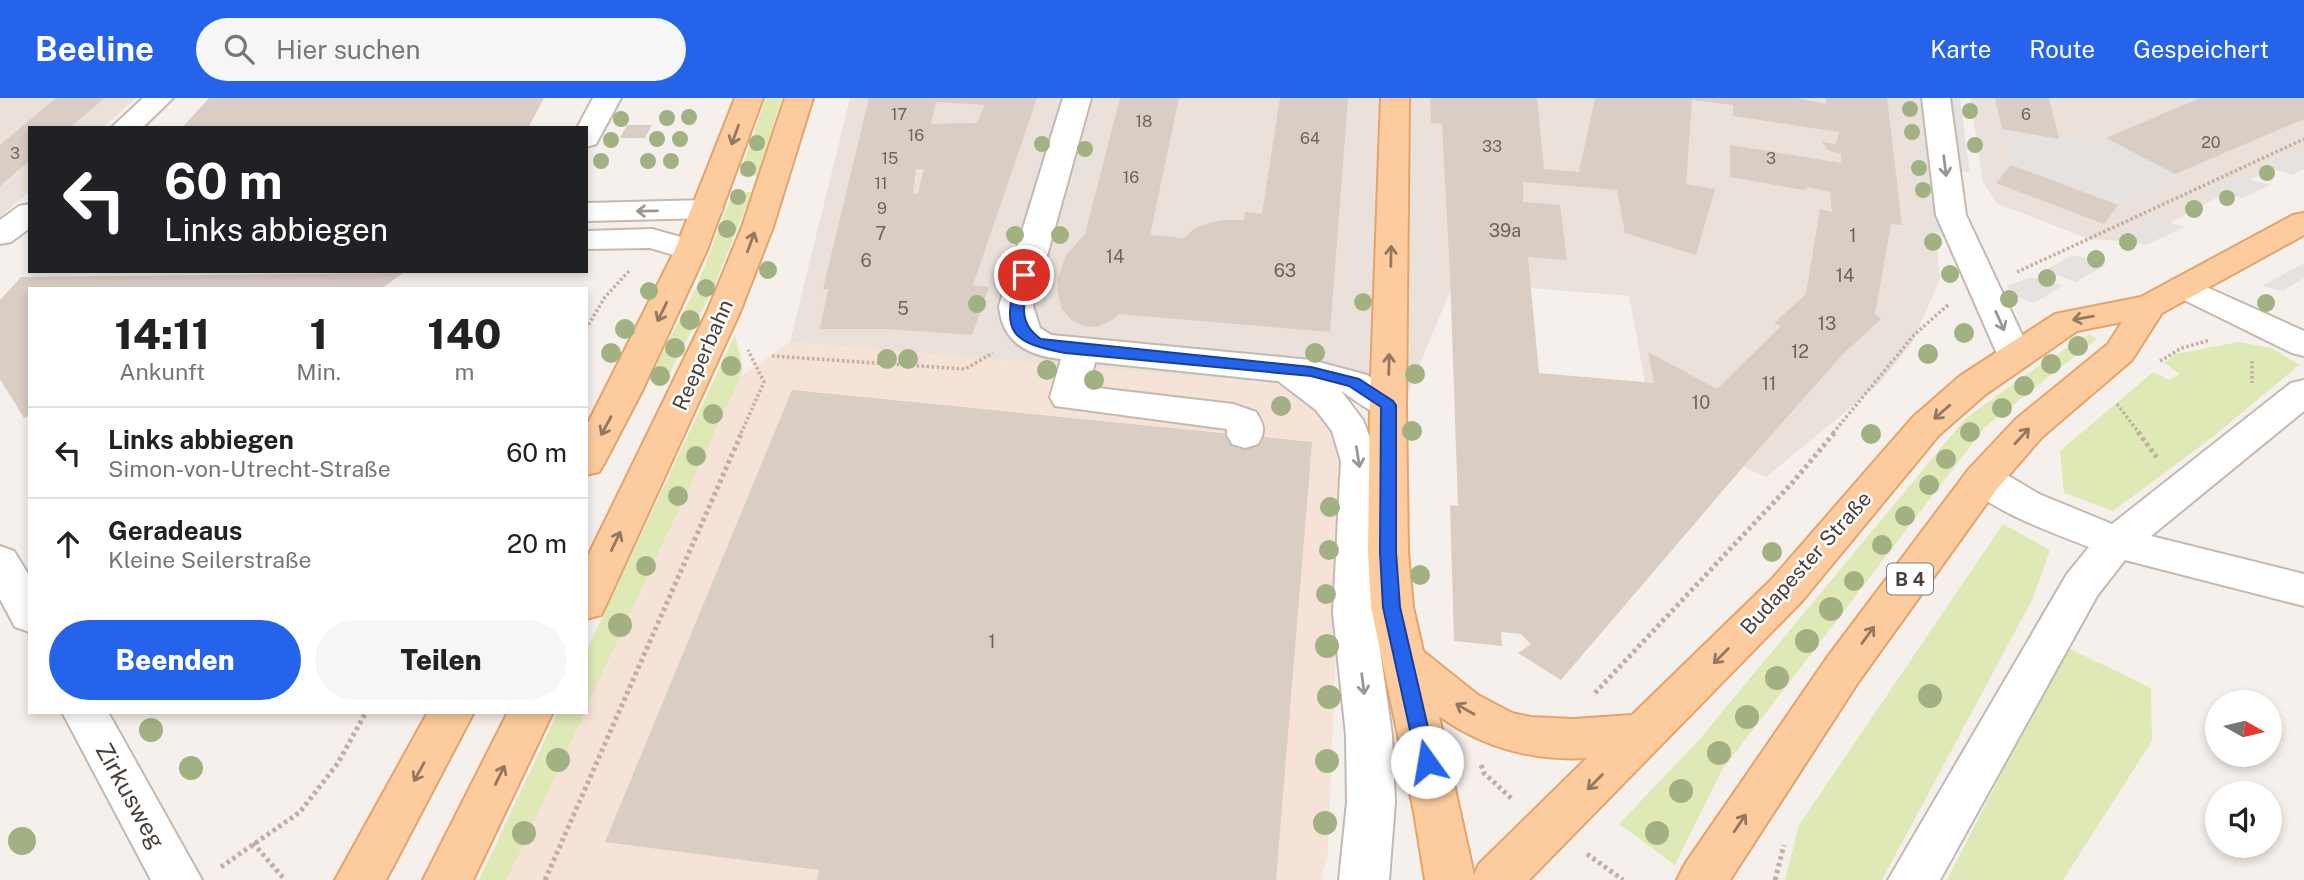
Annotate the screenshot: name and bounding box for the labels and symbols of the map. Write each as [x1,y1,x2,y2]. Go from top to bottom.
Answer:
house number: 17 [891,105,907,124]
house number: 6 [2021,105,2031,124]
house number: 18 [1136,112,1152,131]
one-way arrow [728,124,740,146]
house number: 16 [908,126,924,145]
house number: 64 [1300,129,1320,148]
house number: 20 [2201,133,2221,152]
house number: 33 [1482,137,1502,156]
house number: 3 [10,144,20,163]
house number: 15 [882,149,898,168]
house number: 3 [1766,149,1776,168]
one-way arrow [1939,154,1952,177]
house number: 16 [1123,168,1139,187]
house number: 11 [874,174,888,193]
house number: 9 [877,199,887,218]
one-way arrow [636,204,659,217]
house number: 39a [1489,220,1521,241]
house number: 7 [876,223,886,244]
house number: 1 [1849,225,1857,246]
one-way arrow [746,231,759,253]
one-way arrow [1384,244,1398,267]
pin [994,245,1054,305]
house number: 14 [1106,246,1124,267]
house number: 6 [860,250,872,271]
house number: 63 [1274,260,1296,281]
house number: 14 [1836,265,1854,286]
street label: Reeperbahn [667,296,738,414]
house number: 5 [897,298,909,319]
one-way arrow [655,301,668,322]
one-way arrow [1994,310,2007,332]
one-way arrow [2072,312,2095,326]
house number: 13 [1818,313,1836,334]
house number: 12 [1791,341,1809,362]
one-way arrow [1382,353,1396,376]
house number: 11 [1762,373,1776,394]
house number: 10 [1692,392,1710,413]
one-way arrow [1933,404,1951,420]
one-way arrow [599,415,613,435]
one-way arrow [2013,428,2030,445]
one-way arrow [1352,445,1365,468]
street label: Budapester Straße [1735,486,1876,639]
one-way arrow [609,531,623,552]
road number: B 4 [1887,564,1933,594]
one-way arrow [1861,626,1875,645]
house number: 1 [988,631,996,652]
one-way arrow [1713,647,1730,664]
one-way arrow [1356,672,1369,695]
north arrow [2205,690,2282,766]
one-way arrow [1456,702,1476,716]
position arrow [1390,725,1464,799]
street label: Zirkusweg [90,738,171,853]
one-way arrow [412,761,425,782]
one-way arrow [494,765,507,786]
one-way arrow [1586,773,1603,790]
one-way arrow [1733,814,1747,833]

